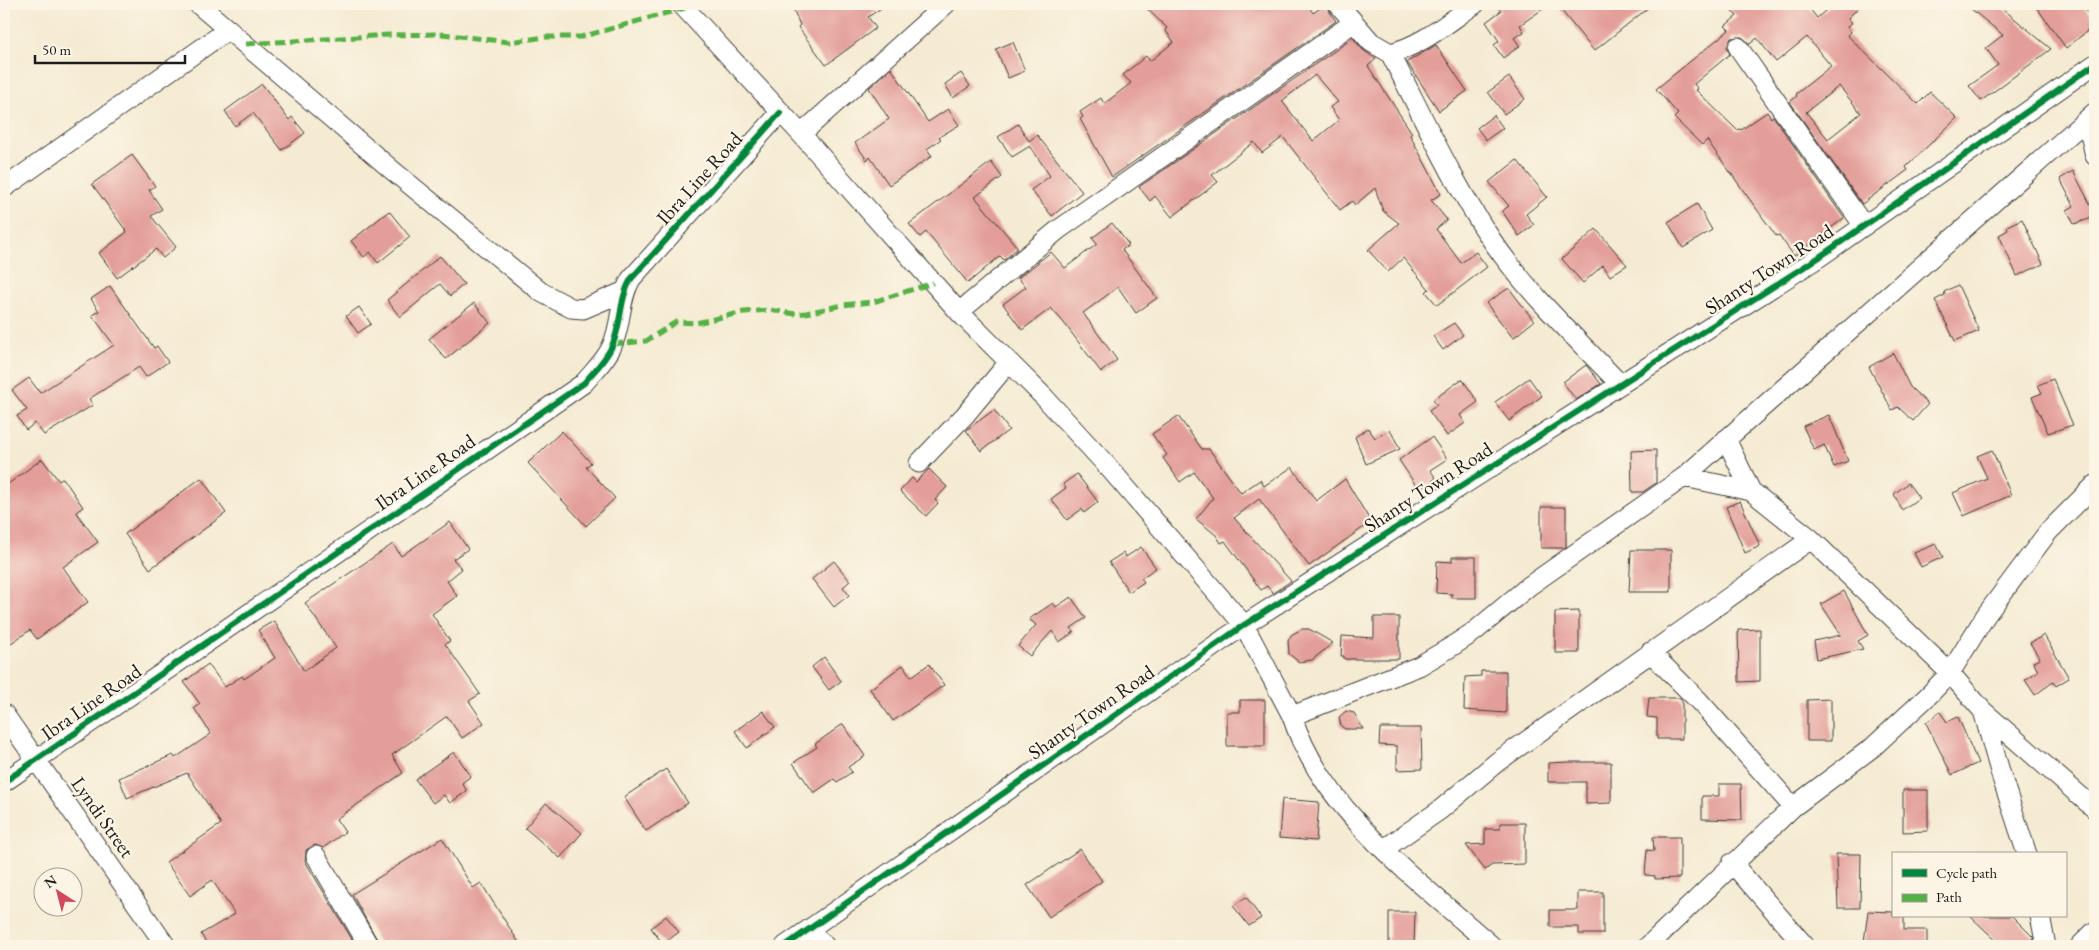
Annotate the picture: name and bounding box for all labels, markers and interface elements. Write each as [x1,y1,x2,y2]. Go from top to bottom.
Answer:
scale bar [35,32,185,64]
text: 50 m [42,40,71,59]
street label: Ibra Line Road [650,125,748,230]
street label: Shanty Town Road [1700,217,1839,320]
street label: Ibra Line Road [370,427,481,516]
street label: Shanty Town Road [1359,435,1498,538]
street label: Ibra Line Road [36,657,147,746]
street label: Shanty Town Road [1023,658,1160,765]
street label: Lyndi Street [66,771,141,863]
legend [1892,852,2066,918]
text: Cycle path [1936,863,1998,882]
north arrow [32,868,82,918]
text: N [40,870,61,892]
text: Path [1936,887,1962,906]

